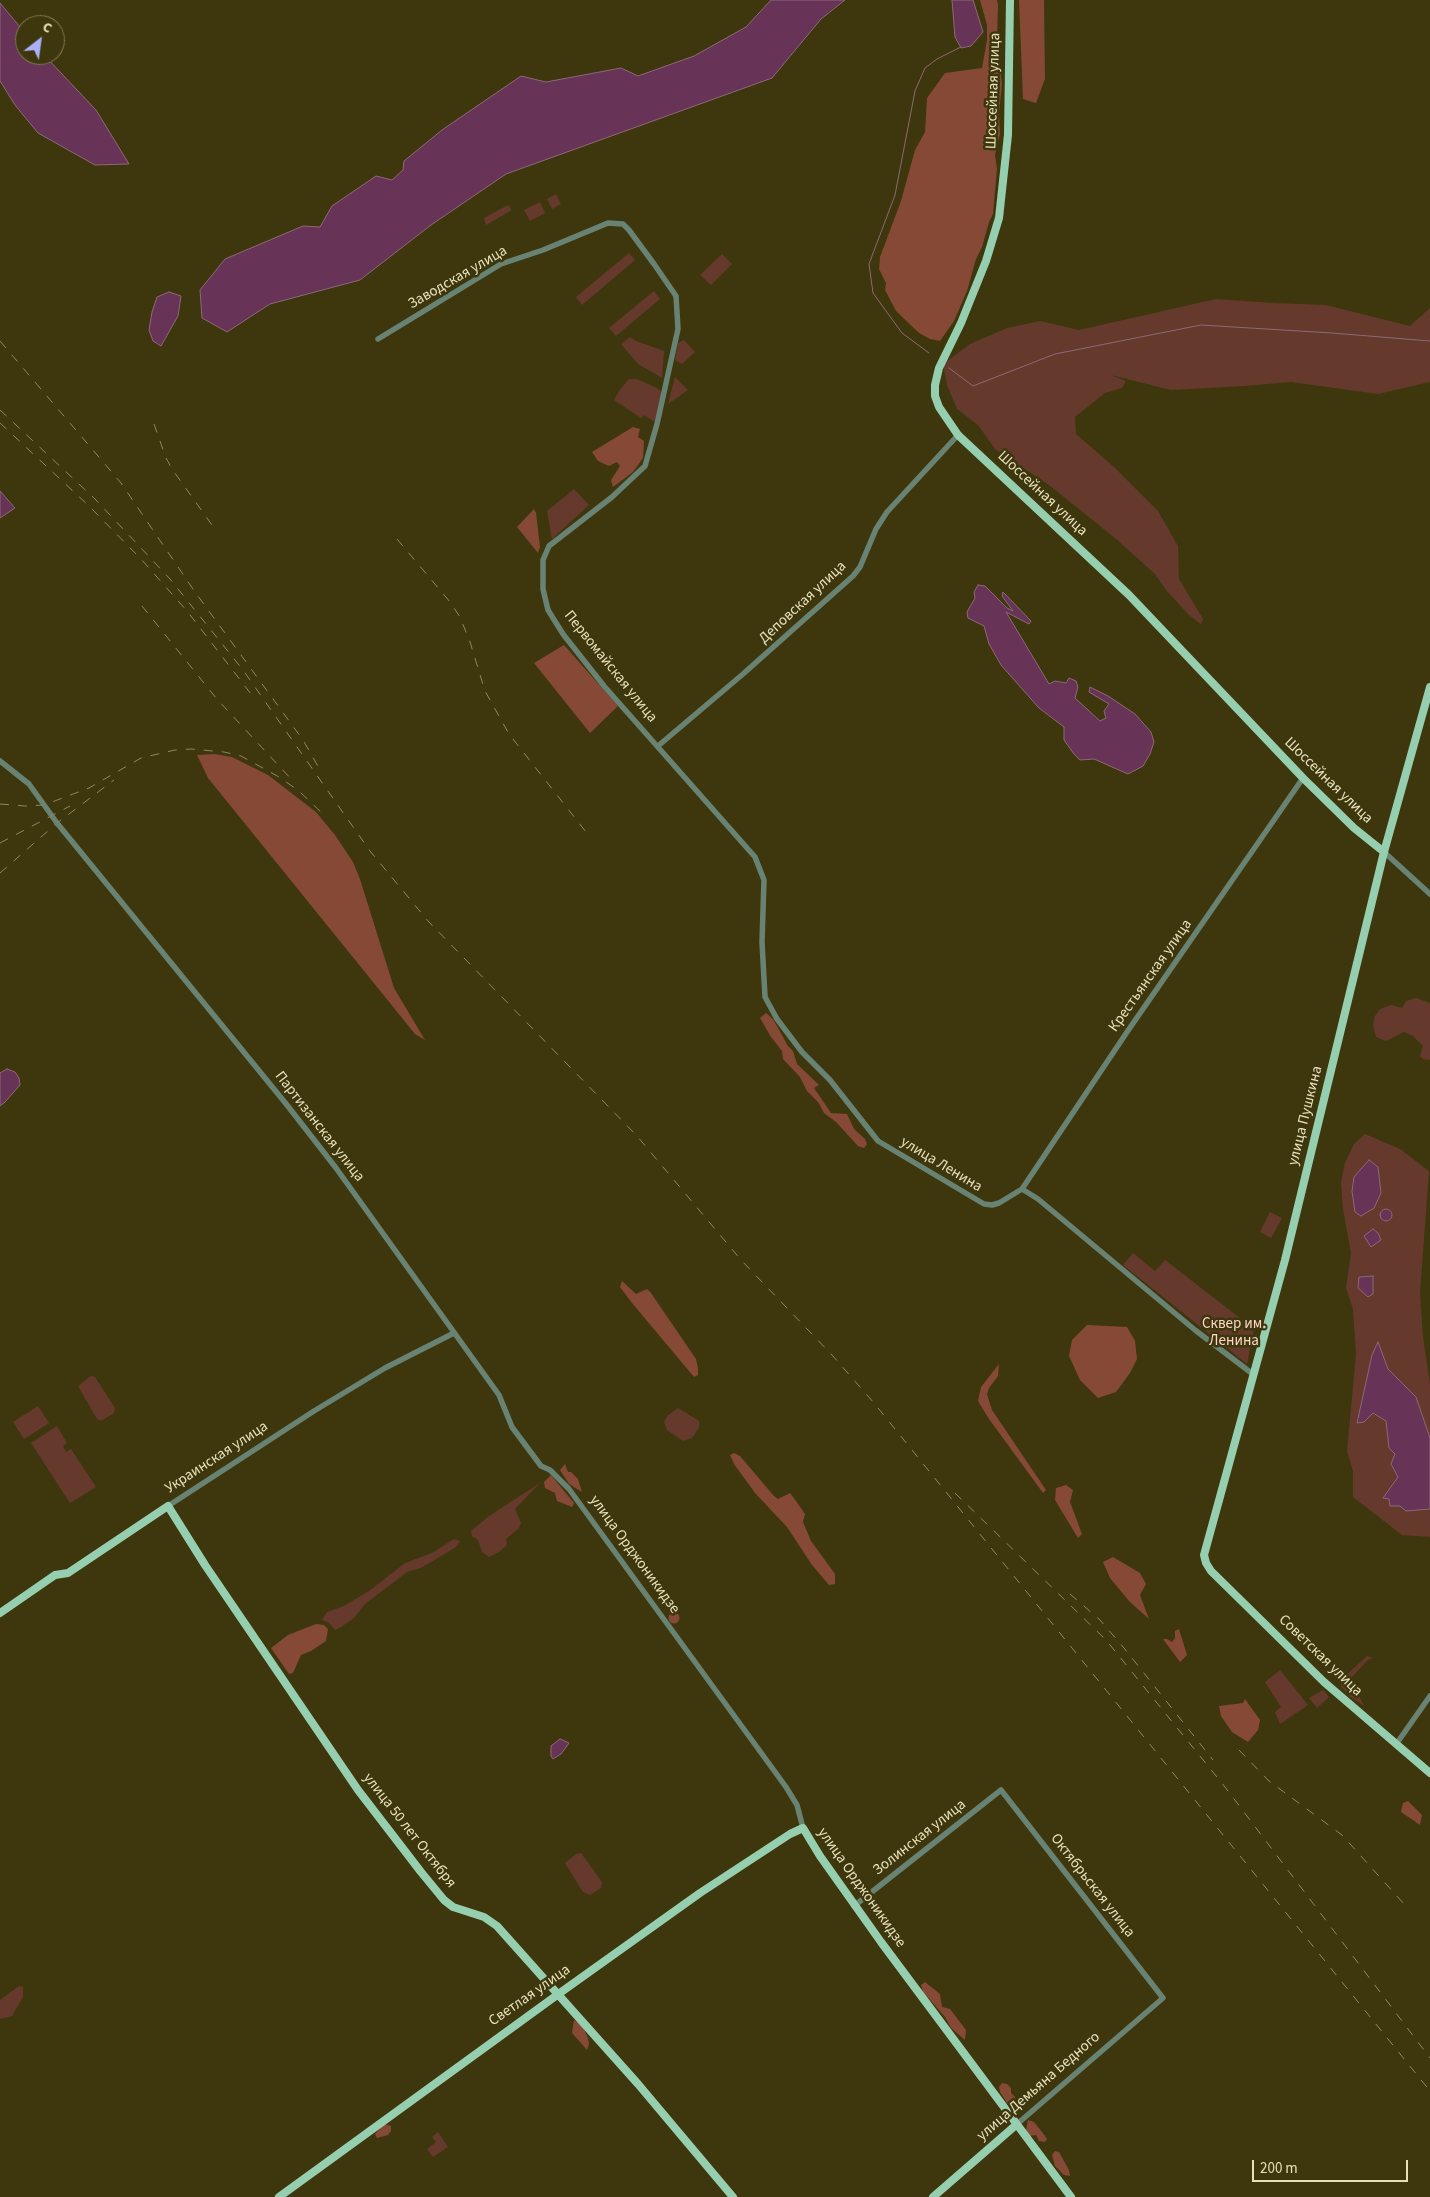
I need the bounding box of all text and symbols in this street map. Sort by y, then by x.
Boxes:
north arrow [15,15,65,65]
text: С [38,17,56,39]
street label: Шоссейная улица [983,33,1005,149]
street label: Заводская улица [405,242,511,314]
street label: Шоссейная улица [993,448,1091,540]
street label: Деповская улица [756,558,850,648]
street label: Первомайская улица [559,608,661,726]
street label: Шоссейная улица [1280,734,1376,828]
street label: Крестьянская улица [1105,916,1197,1036]
street label: улица Пушкина [1285,1064,1327,1168]
street label: Партизанская улица [270,1068,368,1186]
street label: улица Ленина [897,1134,985,1196]
park label: Сквер им. Ленина [1202,1316,1266,1351]
street label: Украинская улица [162,1418,272,1498]
street label: улица Орджоникидзе [585,1492,683,1618]
street label: Советская улица [1274,1611,1366,1701]
street label: улица 50 лет Октября [359,1770,459,1892]
street label: Золинская улица [870,1796,970,1880]
street label: улица Орджоникидзе [813,1825,909,1951]
street label: Октябрьская улица [1046,1831,1138,1941]
street label: Светлая улица [486,1961,574,2031]
street label: улица Демьяна Бедного [974,2029,1104,2145]
scale bar [1255,2150,1411,2182]
text: 200 m [1260,2158,1298,2179]

